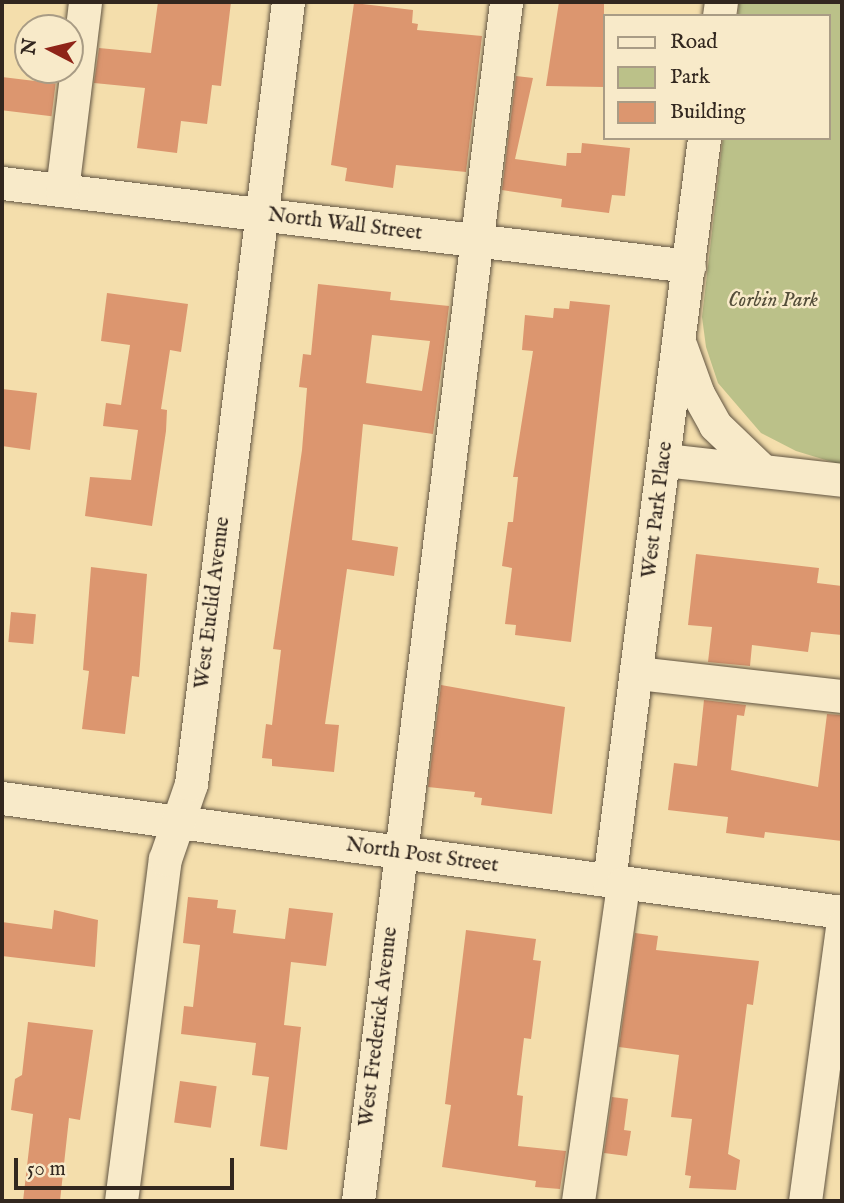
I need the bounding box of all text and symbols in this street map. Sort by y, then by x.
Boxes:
north arrow [14,14,84,84]
legend [602,14,830,140]
text: Road [670,29,717,56]
text: N [17,37,43,56]
text: Park [670,64,710,91]
text: Building [670,99,745,126]
street label: North Wall Street [266,203,424,247]
park label: Corbin Park [728,288,818,314]
street label: West Park Place [637,440,679,580]
street label: West Euclid Avenue [190,515,236,691]
street label: North Post Street [344,833,500,879]
street label: West Frederick Avenue [354,926,404,1128]
scale bar [18,1144,238,1188]
text: 50 m [27,1156,66,1183]

